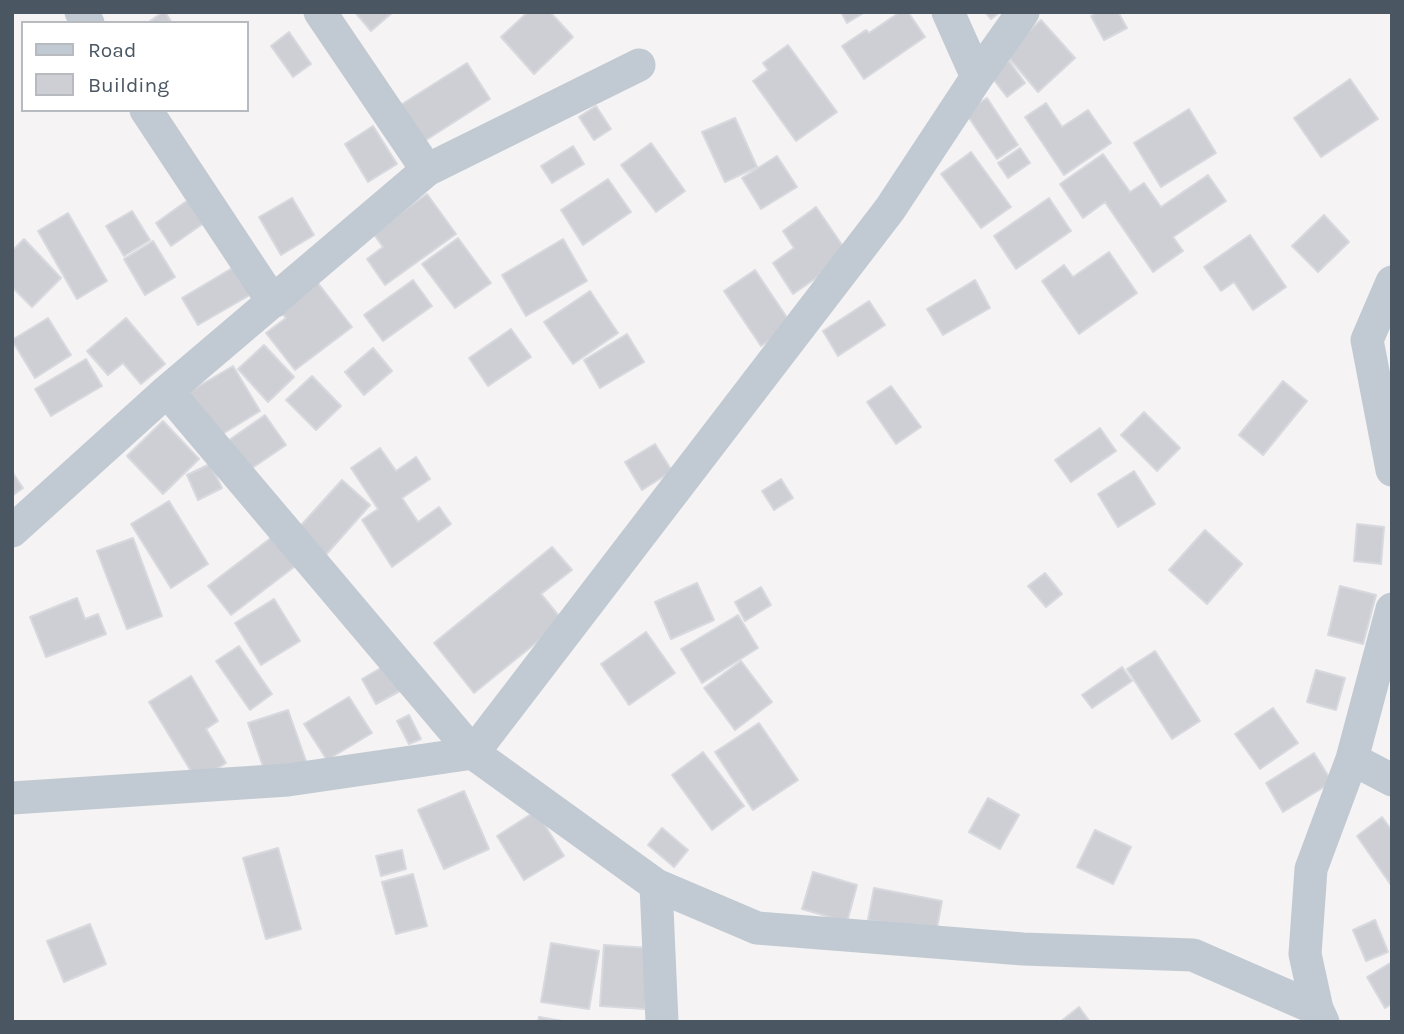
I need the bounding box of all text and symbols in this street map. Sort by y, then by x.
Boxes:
legend [21,21,248,112]
text: Road [88,38,136,62]
text: Building [88,73,169,97]

